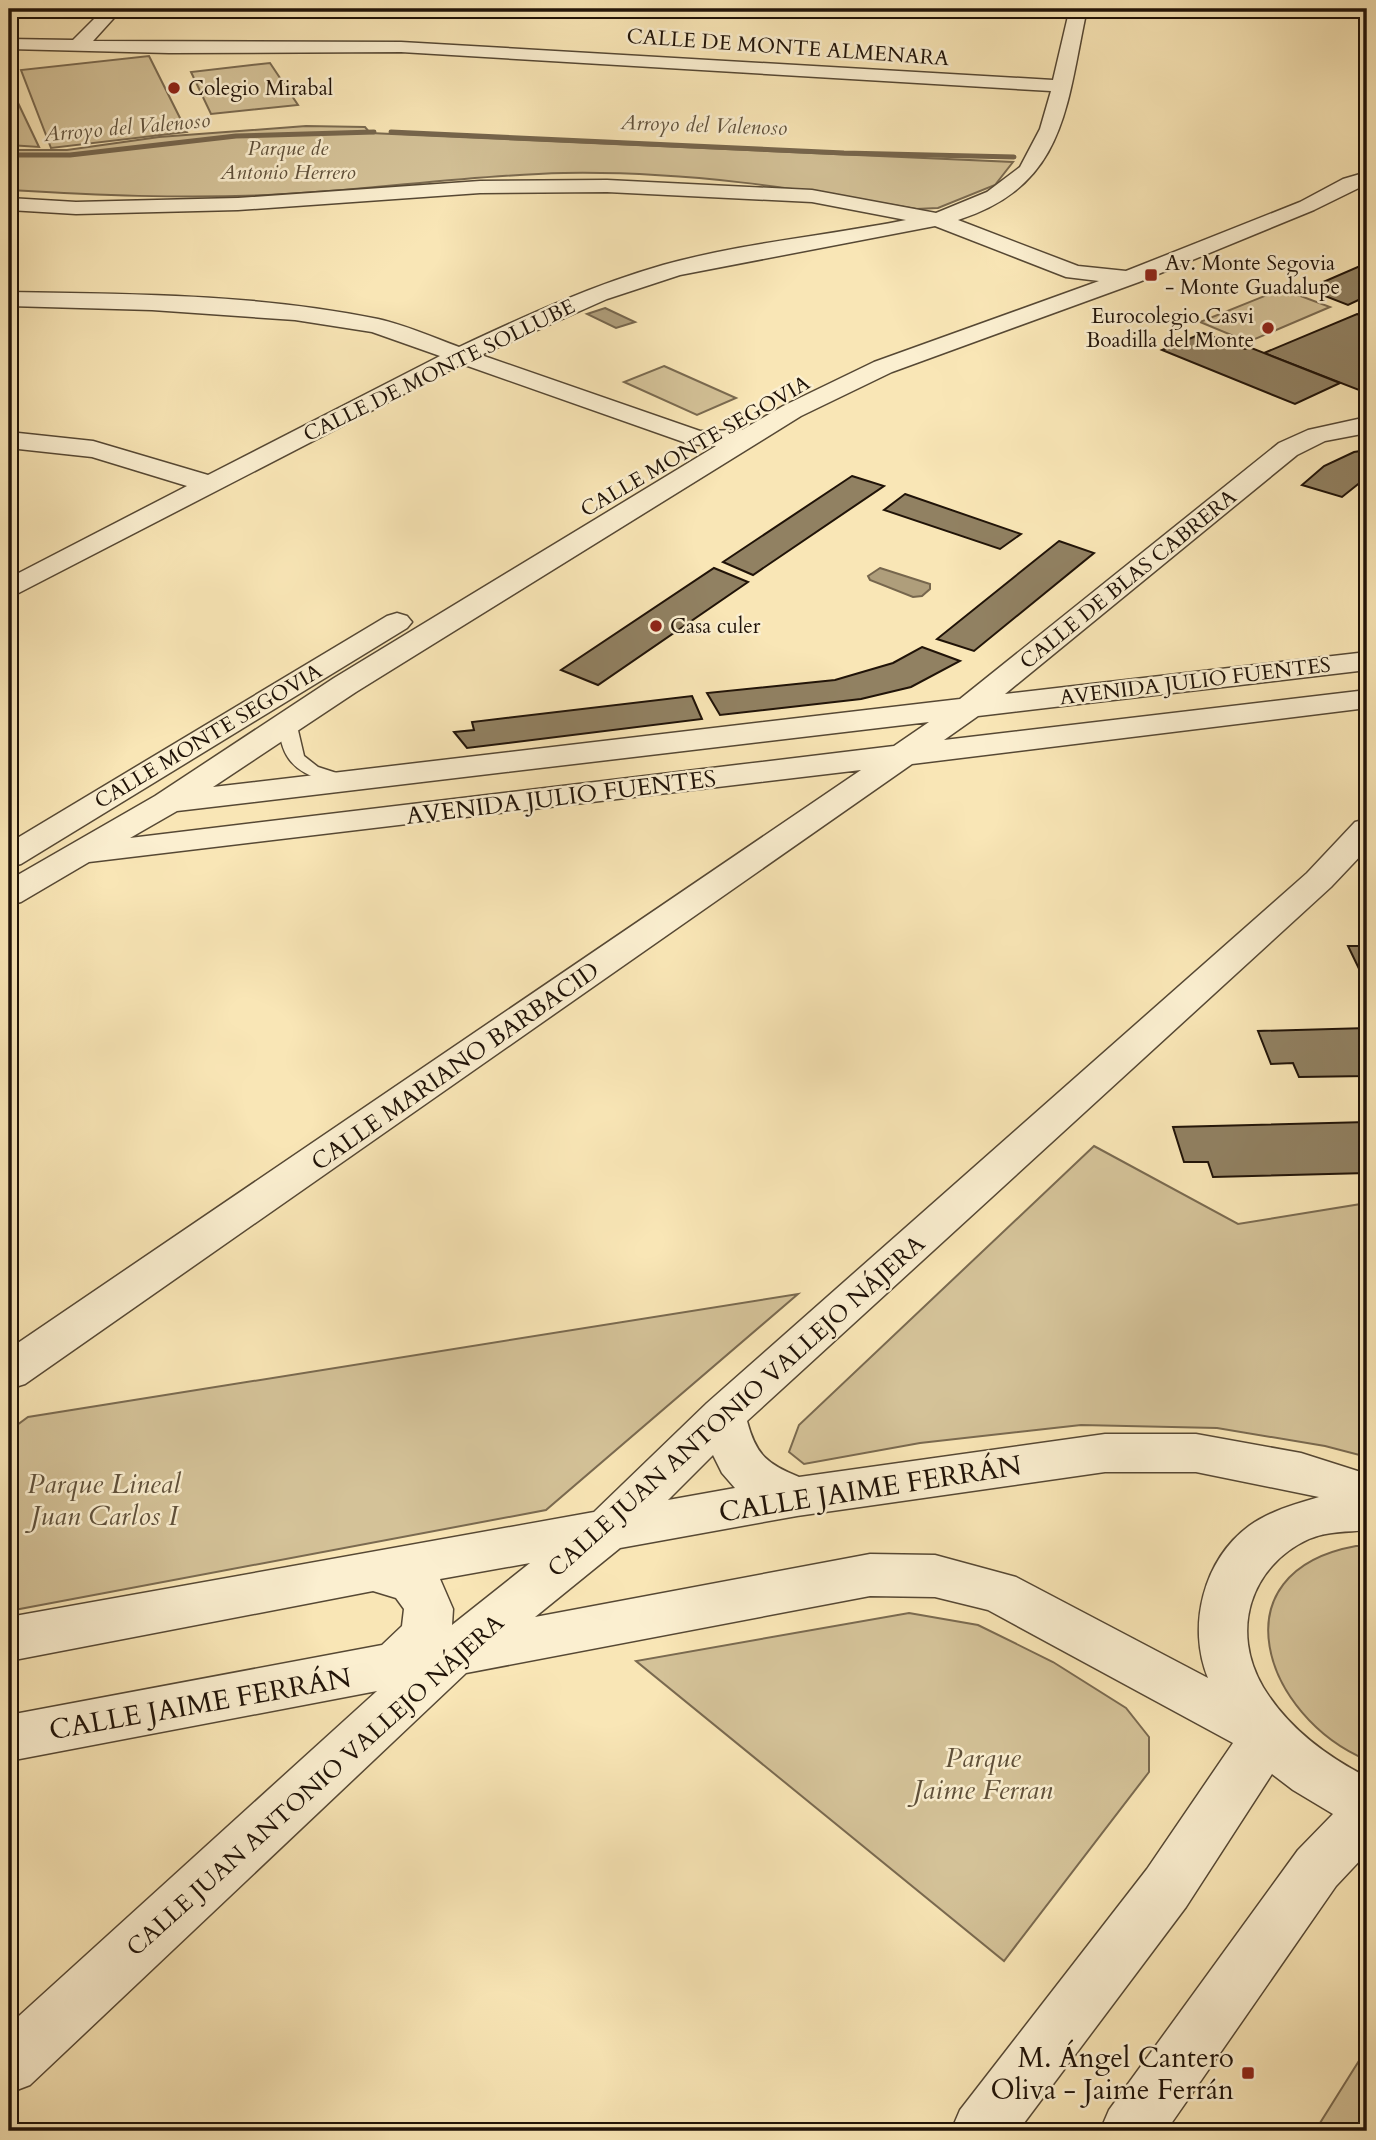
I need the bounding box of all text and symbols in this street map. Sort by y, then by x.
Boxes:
street label: CALLE DE MONTE ALMENARA [626,22,950,73]
place label: Colegio Mirabal [188,74,333,103]
marker: Colegio Mirabal [166,80,182,96]
water label: Arroyo del Valenoso [42,106,212,149]
water label: Arroyo del Valenoso [619,108,788,143]
park label: Parque de Antonio Herrero [219,134,356,187]
place label: Av. Monte Segovia - Monte Guadalupe [1165,249,1340,302]
marker: Av. Monte Segovia - Monte Guadalupe [1143,267,1159,283]
street label: CALLE DE MONTE SOLLUBE [299,292,580,449]
place label: Eurocolegio Casvi Boadilla del Monte [1086,302,1254,355]
marker: Eurocolegio Casvi Boadilla del Monte [1260,320,1276,336]
street label: CALLE MONTE SEGOVIA [575,369,815,524]
street label: CALLE DE BLAS CABRERA [1014,483,1243,676]
place label: Casa culer [670,612,761,641]
marker: Casa culer [648,618,664,634]
street label: AVENIDA JULIO FUENTES [1058,650,1332,713]
street label: CALLE MONTE SEGOVIA [89,657,327,816]
street label: AVENIDA JULIO FUENTES [404,762,718,833]
street label: CALLE MARIANO BARBACID [305,954,606,1179]
street label: CALLE JUAN ANTONIO VALLEJO NÁJERA [541,1227,933,1585]
street label: CALLE JAIME FERRÁN [716,1446,1024,1532]
park label: Parque Lineal Juan Carlos I [25,1465,182,1535]
street label: CALLE JUAN ANTONIO VALLEJO NÁJERA [120,1606,512,1964]
street label: CALLE JAIME FERRÁN [46,1659,354,1749]
park label: Parque Jaime Ferran [907,1739,1053,1809]
place label: M. Ángel Cantero Oliva - Jaime Ferrán [991,2039,1234,2109]
marker: M. Ángel Cantero Oliva - Jaime Ferrán [1240,2065,1256,2081]

